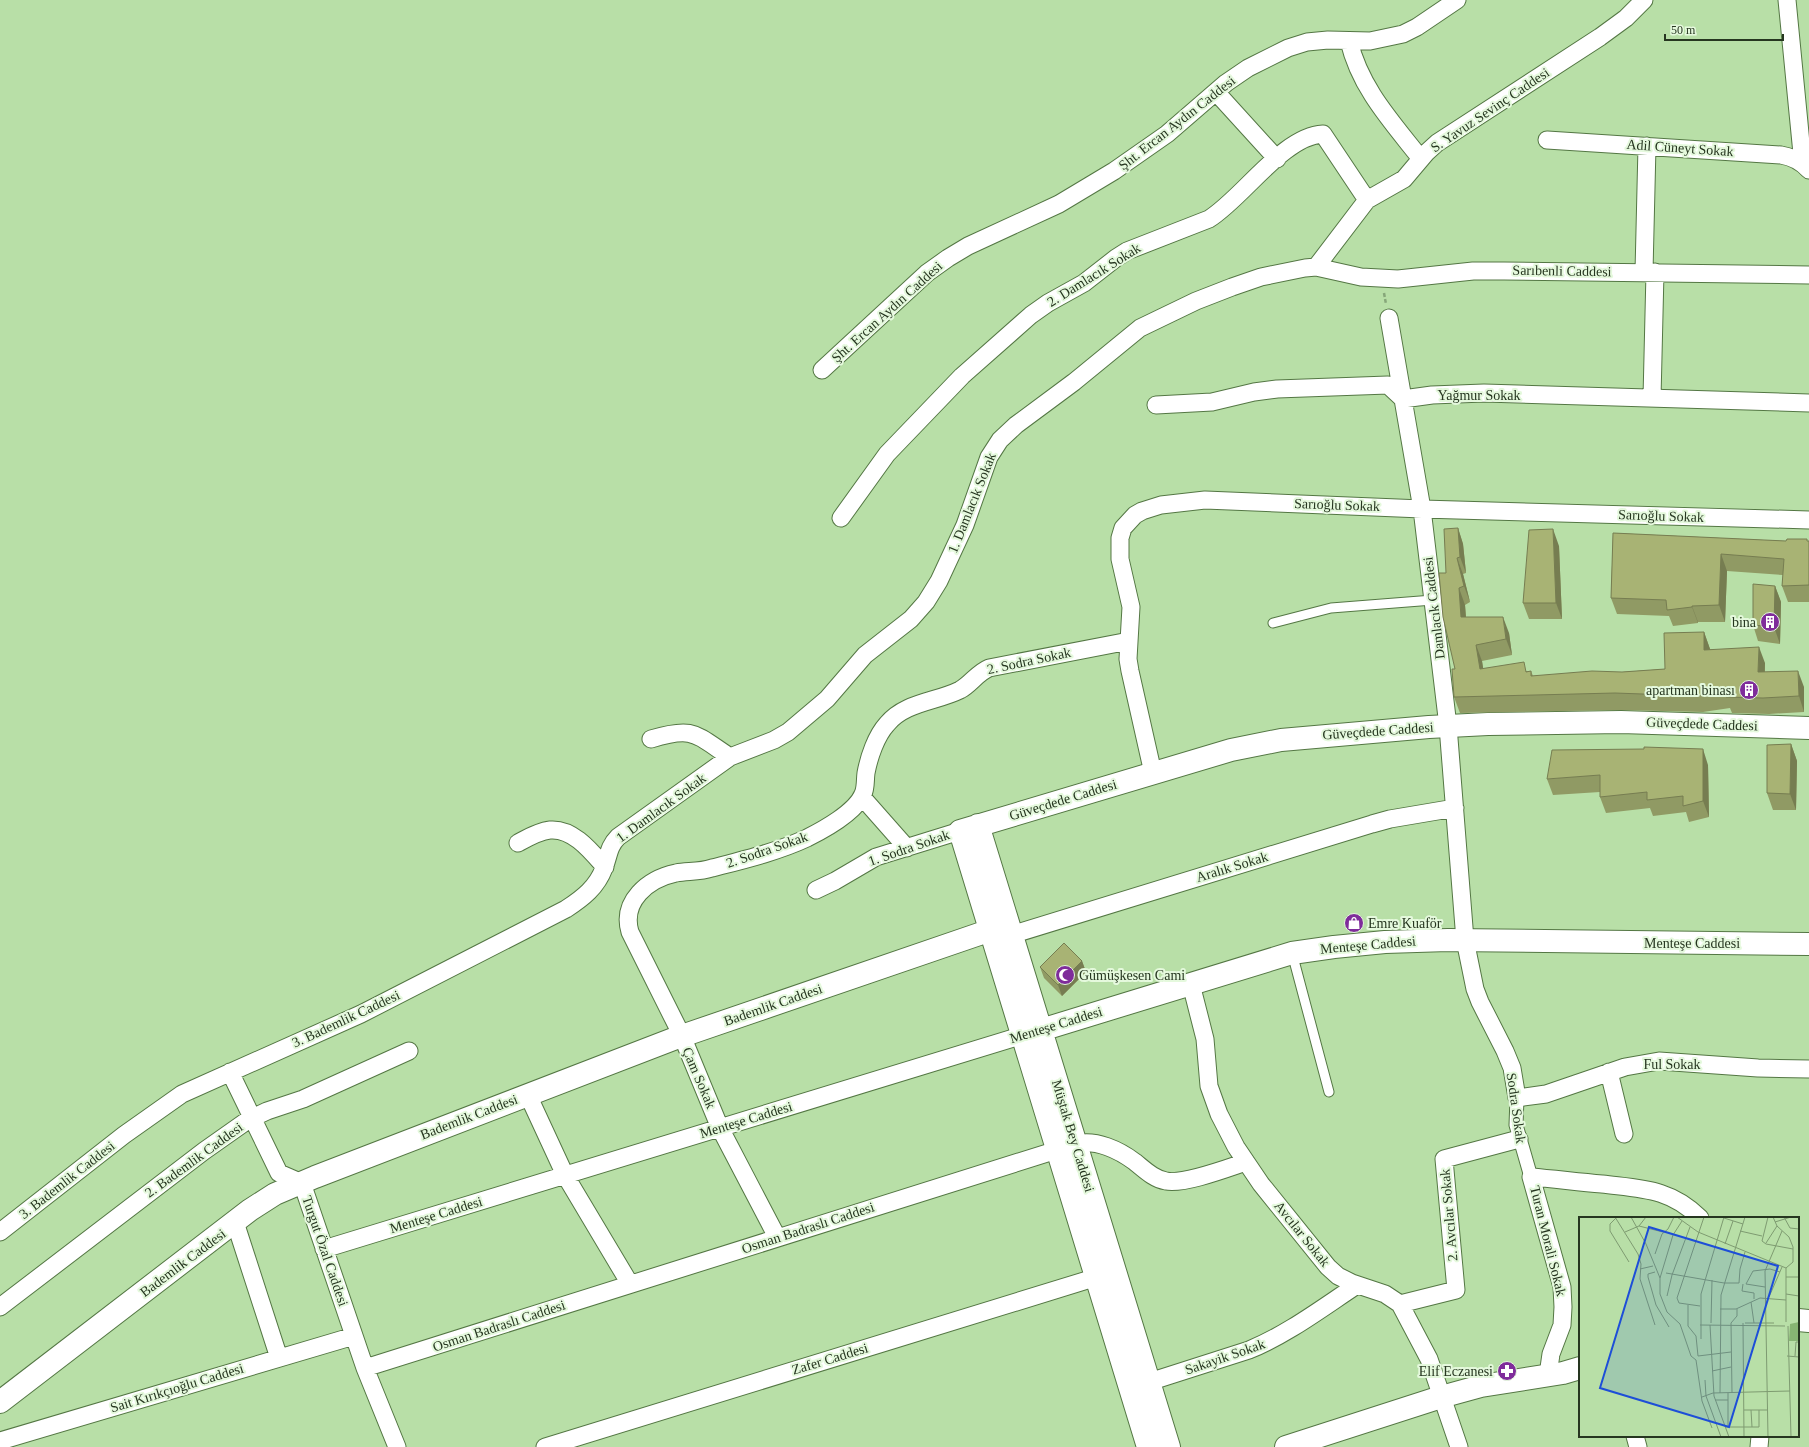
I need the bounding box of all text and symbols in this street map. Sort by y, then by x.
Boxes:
scale bar [1665,16,1783,42]
text: 50 m [1671,23,1696,37]
street label: S. Yavuz Sevinç Caddesi [1428,65,1552,155]
street label: Şht. Ercan Aydın Caddesi [1116,73,1238,173]
street label: Adil Cüneyt Sokak [1626,137,1734,159]
street label: 2. Damlacık Sokak [1045,240,1143,310]
street label: Şht. Ercan Aydın Caddesi [829,258,945,366]
street label: Sarıbenli Caddesi [1512,263,1612,279]
street label: Yağmur Sokak [1438,388,1520,403]
street label: 1. Damlacık Sokak [945,451,999,555]
street label: Sarıoğlu Sokak [1294,496,1380,514]
street label: Sarıoğlu Sokak [1618,507,1704,525]
street label: Damlacık Caddesi [1420,556,1448,660]
building icon: bina [1759,611,1781,633]
place label: bina [1732,615,1757,630]
street label: 2. Sodra Sokak [986,645,1072,677]
building icon: apartman binası [1738,679,1760,701]
place label: apartman binası [1646,683,1735,698]
street label: Güveçdede Caddesi [1646,715,1758,733]
street label: Güveçdede Caddesi [1322,720,1434,742]
street label: 1. Damlacık Sokak [613,771,709,845]
street label: Güveçdede Caddesi [1007,776,1119,823]
street label: 1. Sodra Sokak [866,827,952,869]
street label: 2. Sodra Sokak [724,829,810,871]
street label: Aralık Sokak [1194,849,1270,885]
shop icon: Emre Kuaför [1343,912,1365,934]
place label: Emre Kuaför [1368,916,1442,931]
street label: Menteşe Caddesi [1320,933,1417,957]
street label: Menteşe Caddesi [1644,936,1740,951]
mosque icon: Gümüşkesen Cami [1054,964,1076,986]
place label: Gümüşkesen Cami [1079,968,1185,983]
street label: Bademlik Caddesi [722,981,824,1029]
street label: 3. Bademlik Caddesi [290,987,402,1051]
street label: Menteşe Caddesi [1008,1004,1104,1046]
street label: Çam Sokak [679,1045,719,1111]
street label: Ful Sokak [1643,1057,1701,1072]
street label: Sodra Sokak [1504,1072,1528,1144]
street label: Müştak Bey Caddesi [1049,1078,1097,1194]
street label: Bademlik Caddesi [418,1091,520,1142]
street label: Menteşe Caddesi [698,1099,794,1141]
street label: 2. Bademlik Caddesi [142,1119,246,1200]
street label: 3. Bademlik Caddesi [16,1138,118,1222]
street label: 2. Avcılar Sokak [1437,1168,1461,1262]
street label: Turan Morali Sokak [1527,1184,1569,1298]
street label: Turgut Özal Caddesi [299,1193,352,1308]
street label: Menteşe Caddesi [388,1194,484,1236]
street label: Avcılar Sokak [1271,1198,1333,1270]
street label: Osman Badraslı Caddesi [740,1199,876,1257]
inset map [1579,1217,1799,1437]
street label: Bademlik Caddesi [137,1226,229,1300]
street label: Osman Badraslı Caddesi [431,1297,567,1355]
street label: Sakayik Sokak [1183,1336,1267,1378]
street label: Zafer Caddesi [790,1340,870,1378]
pharmacy icon: Elif Eczanesi [1496,1360,1518,1382]
street label: Sait Kırıkçıoğlu Caddesi [109,1361,245,1415]
place label: Elif Eczanesi [1419,1364,1493,1379]

